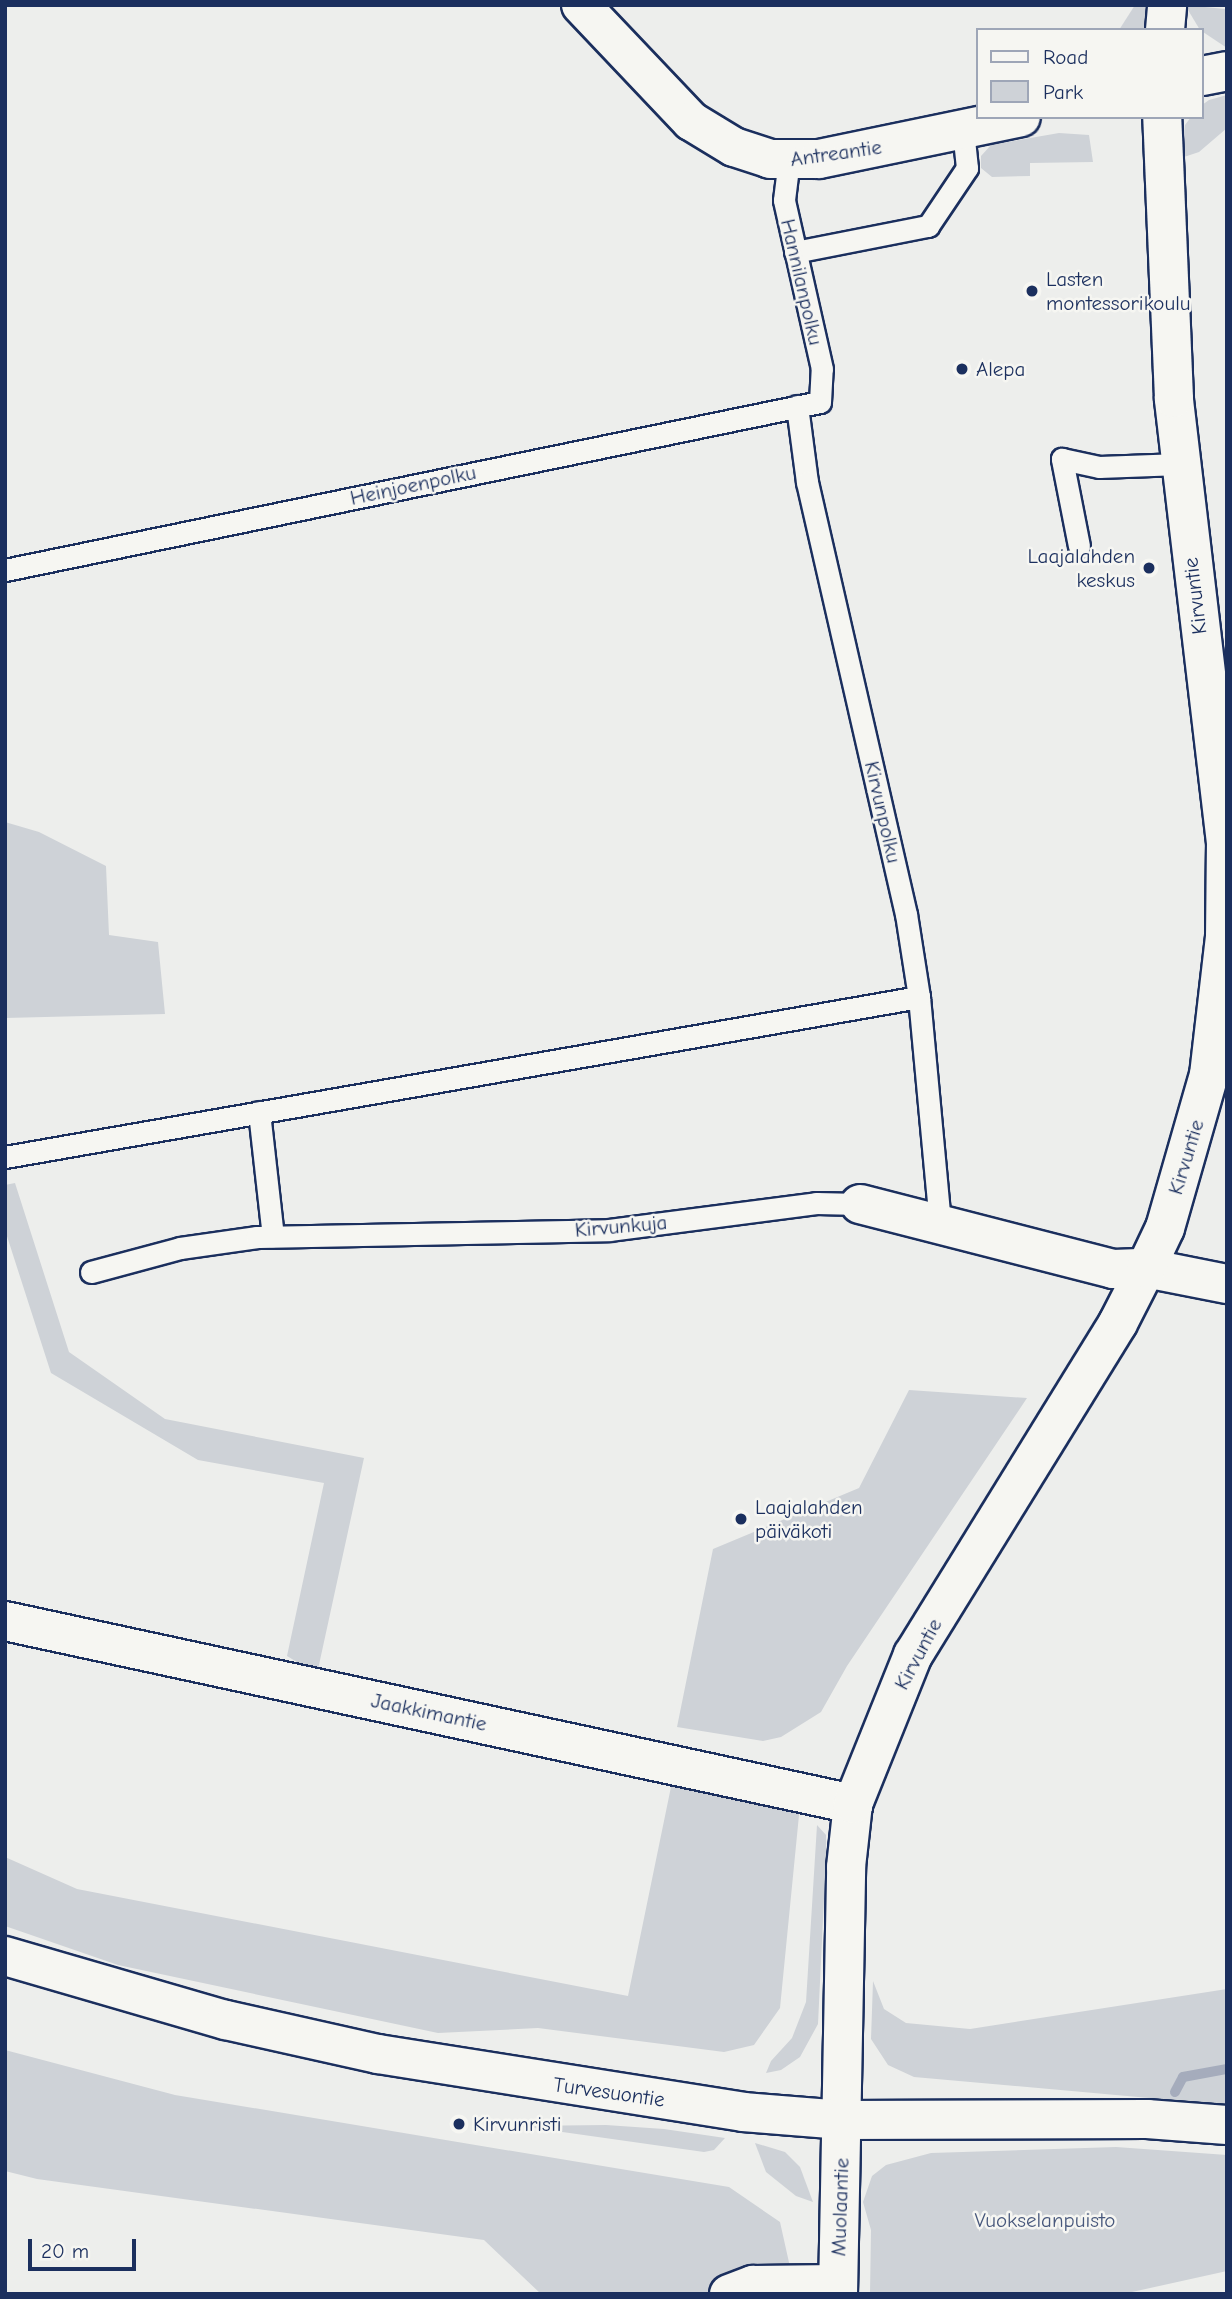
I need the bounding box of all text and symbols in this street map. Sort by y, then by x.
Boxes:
legend [976,28,1204,119]
text: Road [1043,45,1088,69]
text: Park [1043,80,1083,104]
street label: Antreantie [789,134,883,172]
street label: Hannilanpolku [775,216,829,348]
place label: Lasten montessorikoulu [1046,266,1191,316]
marker: Lasten montessorikoulu [1024,283,1040,299]
place label: Alepa [976,356,1025,382]
marker: Alepa [954,361,970,377]
street label: Heinjoenpolku [348,459,478,511]
place label: Laajalahden keskus [1027,543,1135,593]
street label: Kirvuntie [1178,556,1212,636]
marker: Laajalahden keskus [1141,560,1157,576]
street label: Kirvunpolku [859,759,907,865]
street label: Kirvuntie [1163,1116,1209,1198]
street label: Kirvunkuja [574,1209,668,1243]
place label: Laajalahden päiväkoti [755,1494,863,1544]
marker: Laajalahden päiväkoti [733,1511,749,1527]
street label: Kirvuntie [889,1614,947,1694]
street label: Jaakkimantie [369,1687,489,1737]
street label: Turvesuontie [552,2072,666,2112]
place label: Kirvunristi [473,2111,562,2137]
marker: Kirvunristi [451,2116,467,2132]
street label: Muolaantie [826,2157,854,2257]
park label: Vuokselanpuisto [975,2207,1115,2233]
scale bar [32,2226,140,2270]
text: 20 m [41,2239,89,2263]

